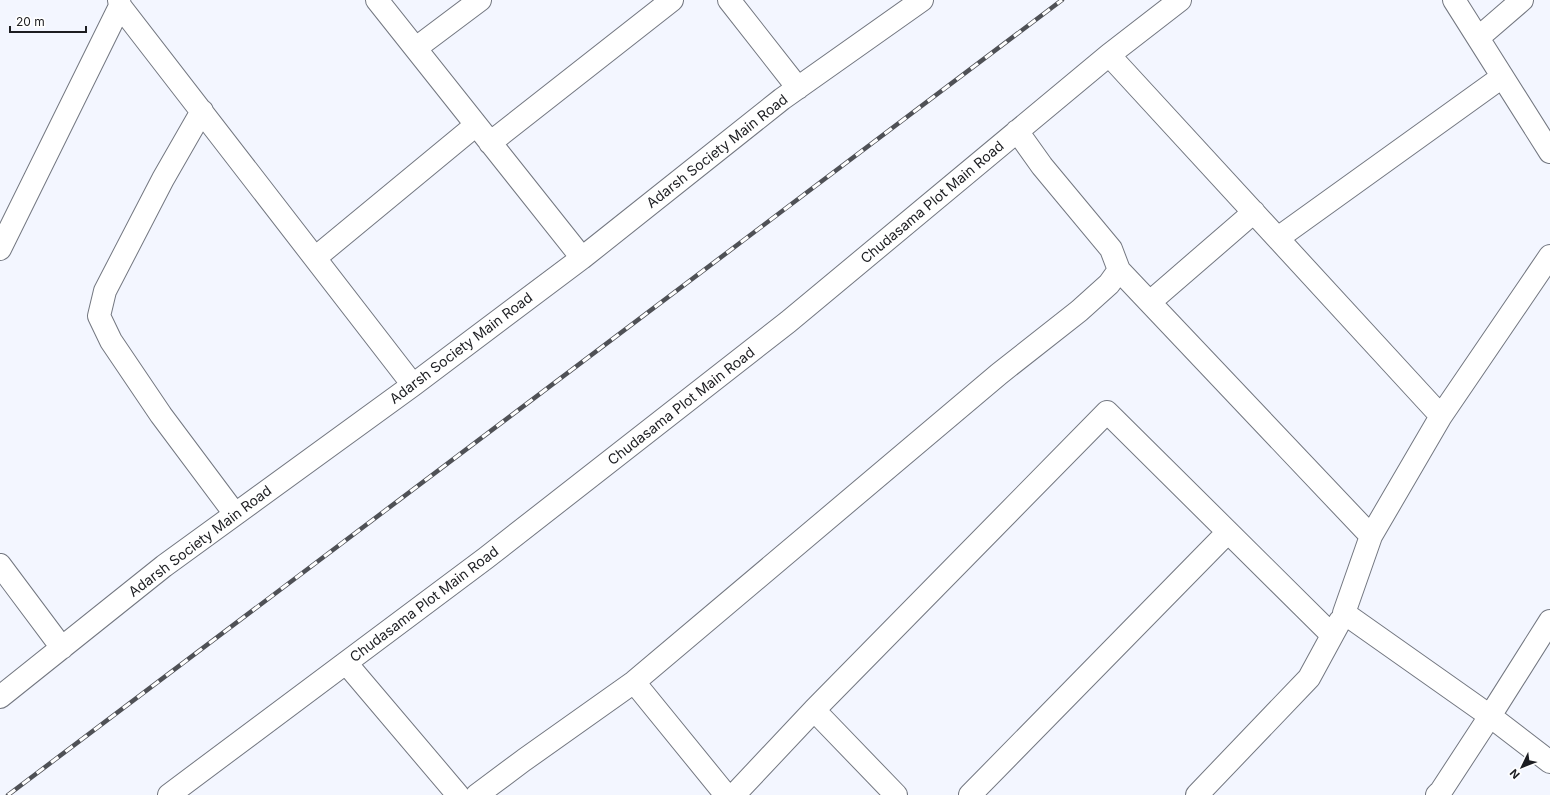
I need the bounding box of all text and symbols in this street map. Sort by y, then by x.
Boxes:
scale bar [10,8,86,34]
text: 20 m [16,14,45,29]
street label: Adarsh Society Main Road [643,90,791,211]
street label: Chudasama Plot Main Road [857,137,1007,267]
street label: Adarsh Society Main Road [386,288,535,407]
street label: Chudasama Plot Main Road [604,343,757,468]
street label: Adarsh Society Main Road [125,481,274,600]
street label: Chudasama Plot Main Road [346,542,501,665]
north arrow [1502,747,1542,787]
text: N [1507,766,1523,782]

